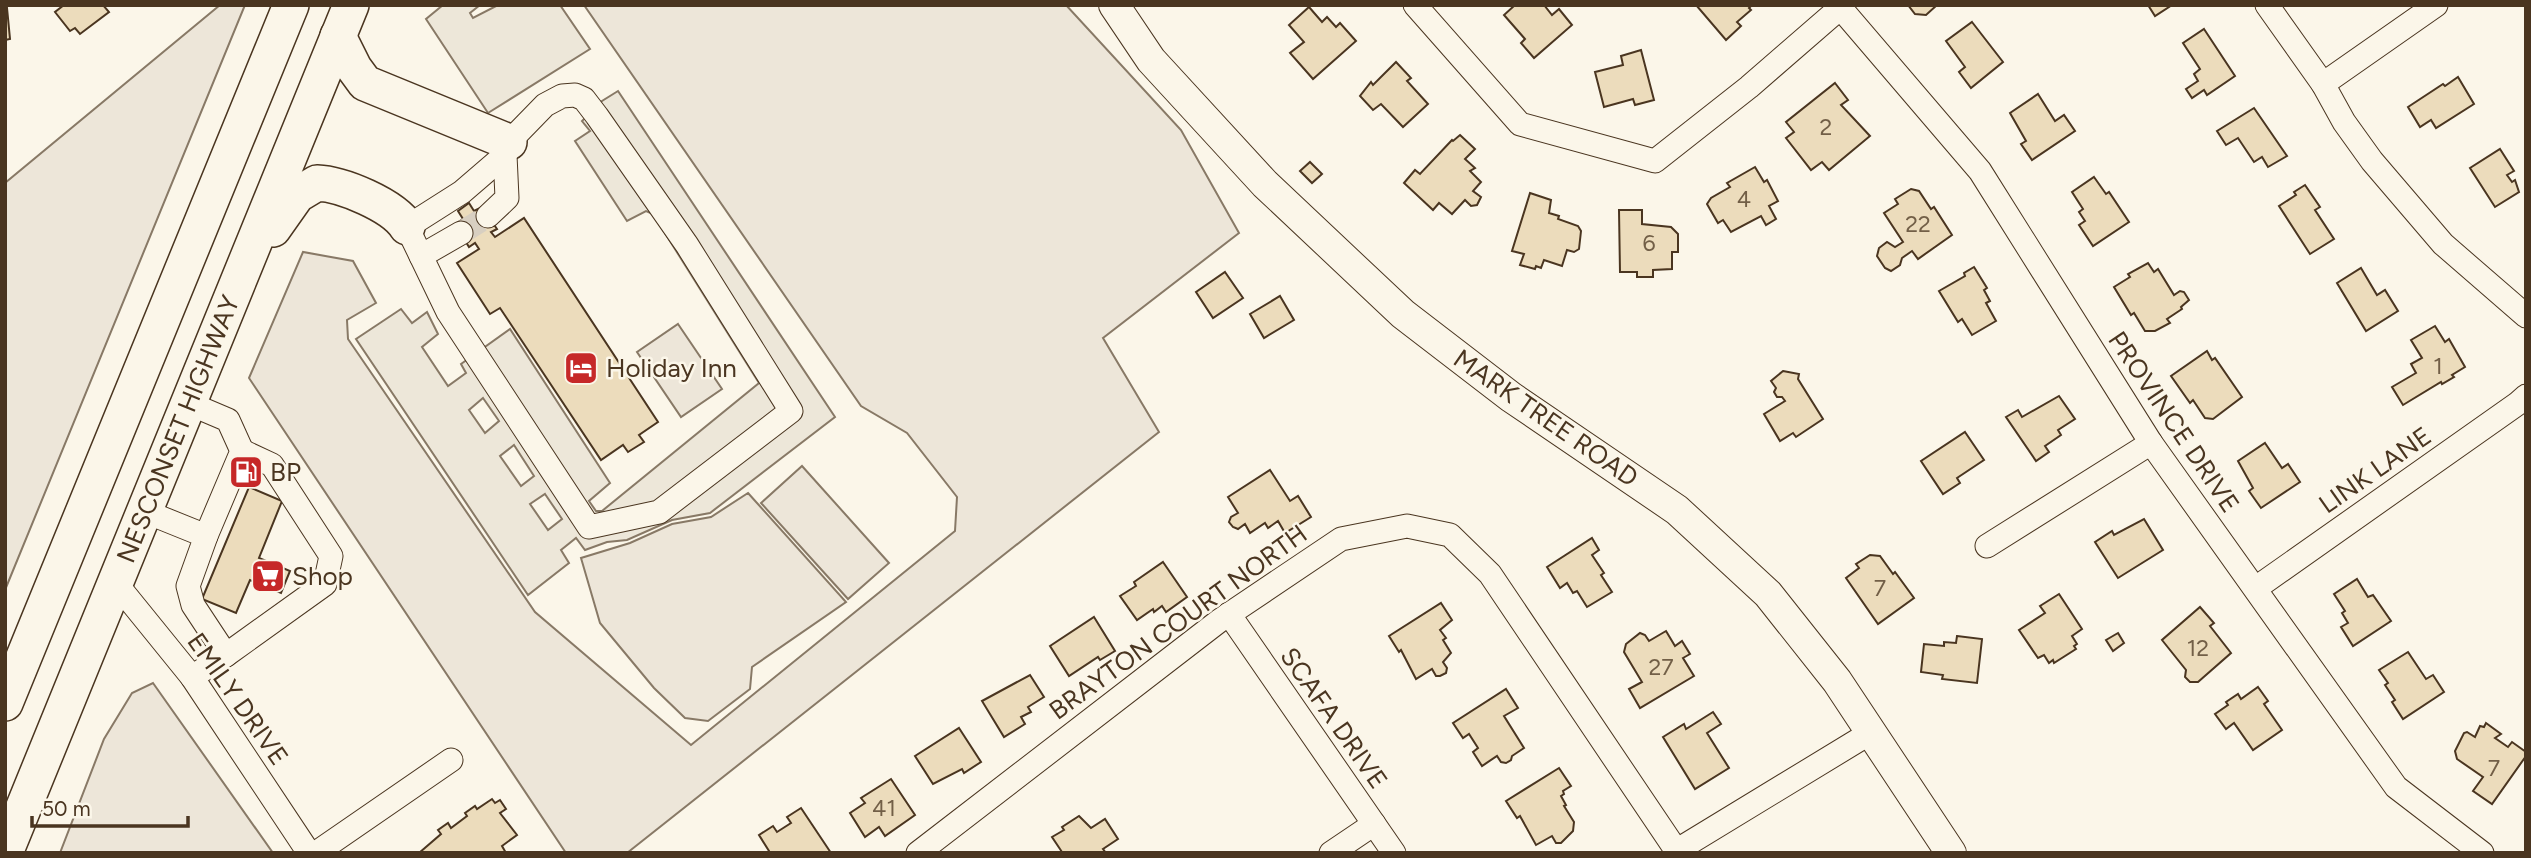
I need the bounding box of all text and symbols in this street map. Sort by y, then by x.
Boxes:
house number: 2 [1820,113,1832,141]
house number: 4 [1737,185,1751,213]
house number: 22 [1905,210,1931,238]
house number: 6 [1642,229,1656,257]
street label: NESCONSET HIGHWAY [110,290,246,567]
street label: PROVINCE DRIVE [2102,325,2246,519]
street label: MARK TREE ROAD [1448,342,1644,494]
hotel icon: Holiday Inn [562,349,600,387]
place label: Holiday Inn [606,352,737,384]
house number: 1 [2433,352,2443,380]
street label: LINK LANE [2313,420,2437,520]
fuel station icon: BP [227,453,265,491]
place label: BP [270,456,301,488]
street label: BRAYTON COURT NORTH [1043,518,1313,726]
supermarket icon: Shop [249,557,287,595]
place label: Shop [292,560,353,592]
house number: 7 [1874,574,1886,602]
street label: EMILY DRIVE [181,627,295,771]
house number: 12 [2187,634,2209,662]
street label: SCAFA DRIVE [1274,641,1394,795]
house number: 27 [1648,653,1674,681]
house number: 7 [2488,754,2500,782]
scale bar [32,784,187,828]
house number: 41 [872,794,896,822]
text: 50 m [42,796,91,821]

